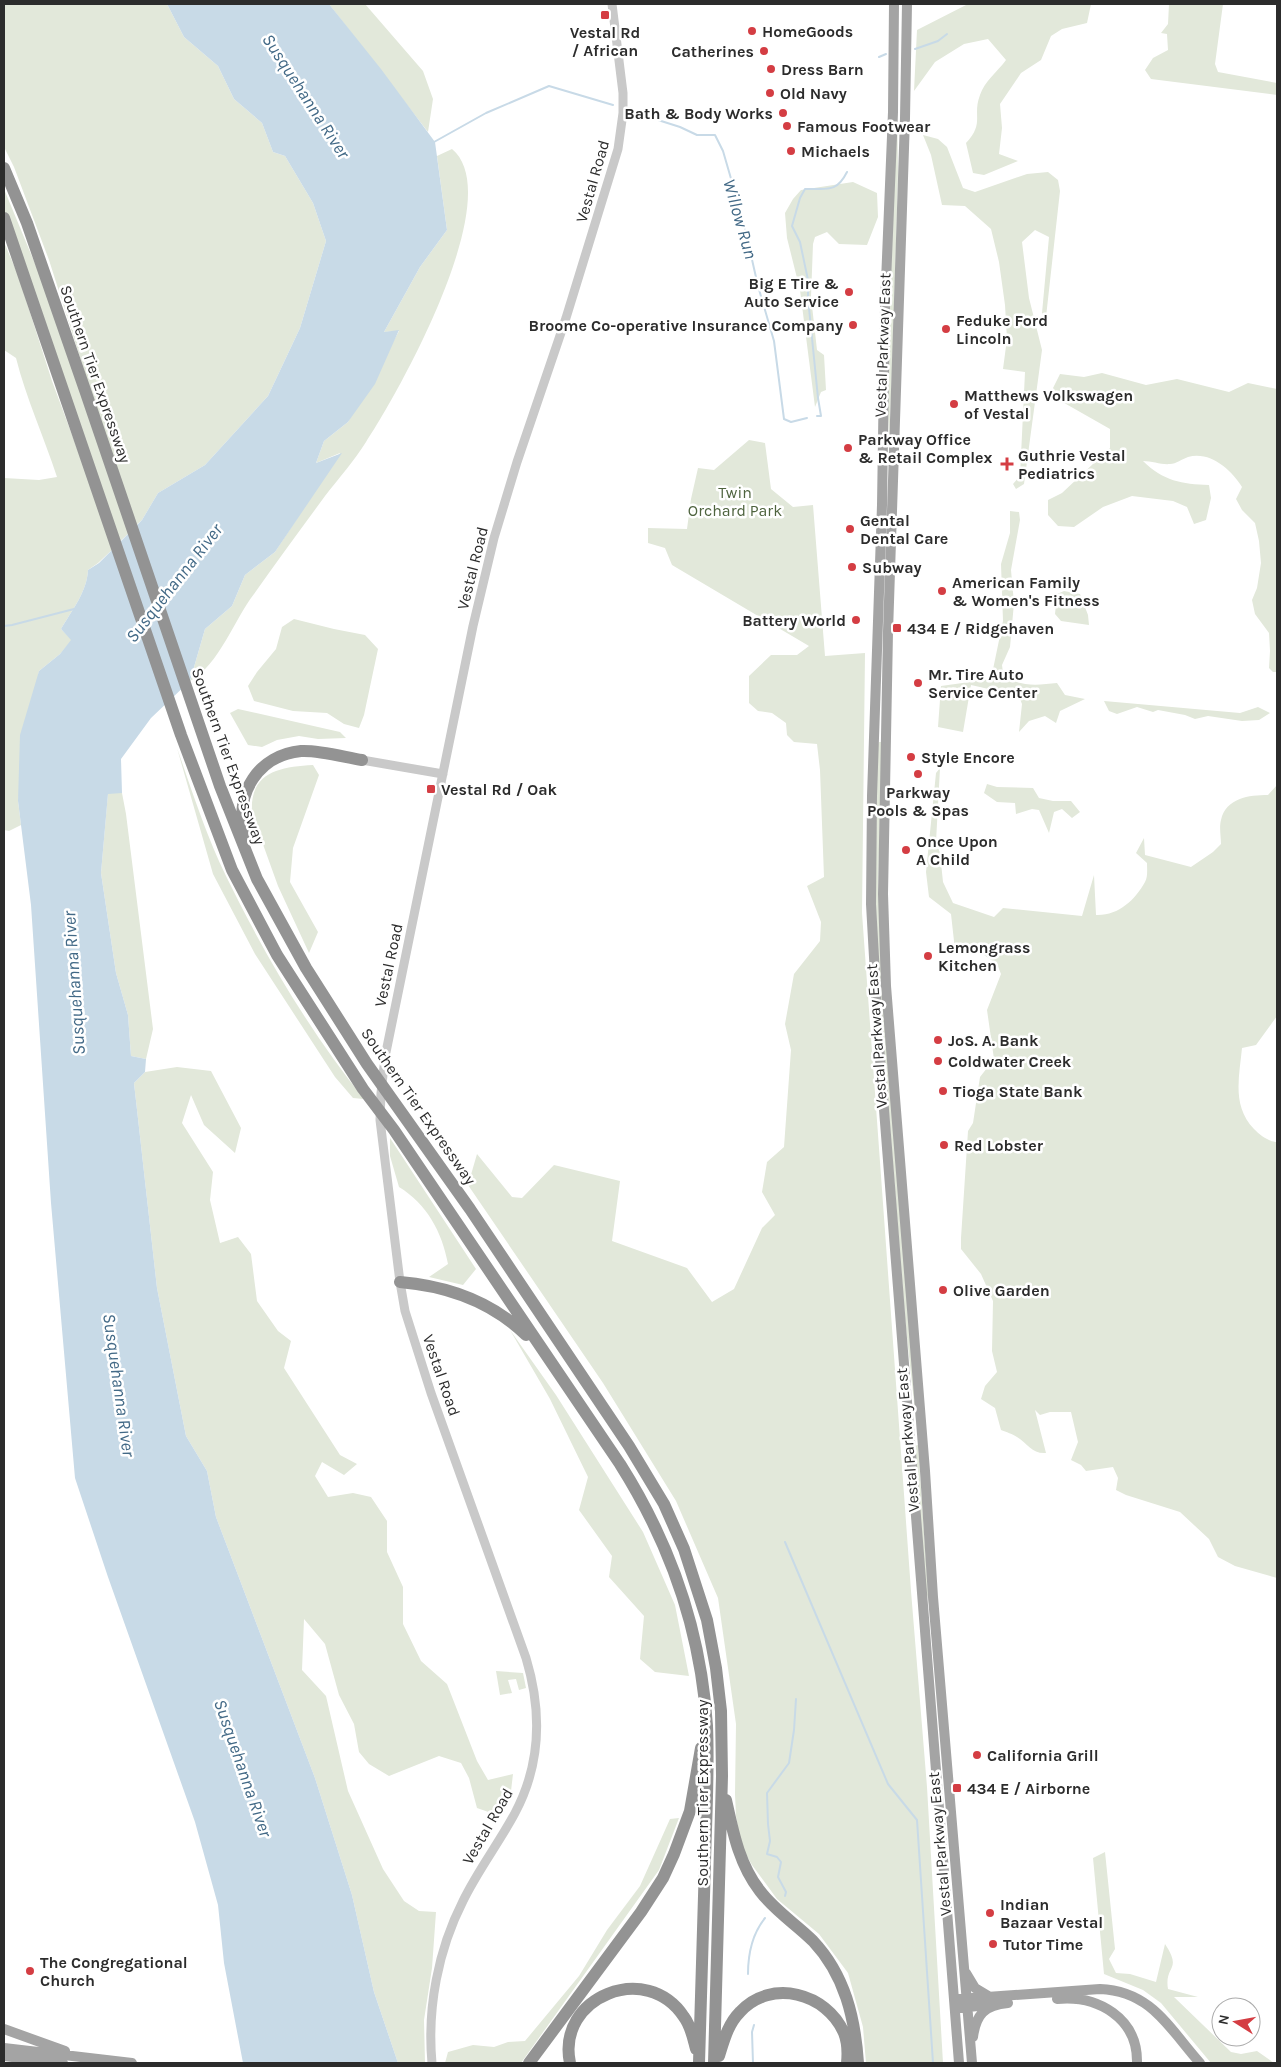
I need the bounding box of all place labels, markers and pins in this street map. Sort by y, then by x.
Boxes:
marker: Vestal Rd / African [599,9,611,21]
place label: HomeGoods [762,22,853,41]
place label: Vestal Rd / African [570,23,640,60]
marker: HomeGoods [746,25,758,37]
place label: Catherines [671,42,754,61]
marker: Catherines [758,45,770,57]
place label: Dress Barn [781,60,864,79]
marker: Dress Barn [765,63,777,75]
place label: Old Navy [780,84,847,103]
marker: Old Navy [764,87,776,99]
place label: Bath & Body Works [624,104,773,123]
marker: Bath & Body Works [777,107,789,119]
place label: Famous Footwear [797,117,931,136]
marker: Famous Footwear [781,120,793,132]
place label: Michaels [801,142,870,161]
marker: Michaels [785,145,797,157]
place label: Big E Tire & Auto Service [744,274,839,311]
marker: Big E Tire & Auto Service [843,286,855,298]
place label: Feduke Ford Lincoln [956,311,1048,348]
place label: Broome Co-operative Insurance Company [529,316,843,335]
marker: Broome Co-operative Insurance Company [847,319,859,331]
marker: Feduke Ford Lincoln [940,323,952,335]
place label: Matthews Volkswagen of Vestal [964,386,1133,423]
marker: Matthews Volkswagen of Vestal [948,398,960,410]
place label: Parkway Office & Retail Complex [858,430,993,467]
marker: Parkway Office & Retail Complex [842,442,854,454]
place label: Guthrie Vestal Pediatrics [1018,446,1126,483]
marker: Guthrie Vestal Pediatrics [1000,457,1014,471]
place label: Gental Dental Care [860,511,948,548]
marker: Gental Dental Care [844,523,856,535]
place label: Subway [862,558,922,577]
marker: Subway [846,561,858,573]
place label: American Family & Women's Fitness [952,573,1100,610]
marker: American Family & Women's Fitness [936,585,948,597]
place label: Battery World [742,611,846,630]
marker: Battery World [850,614,862,626]
place label: 434 E / Ridgehaven [907,619,1054,638]
marker: 434 E / Ridgehaven [891,622,903,634]
place label: Mr. Tire Auto Service Center [928,665,1038,702]
marker: Mr. Tire Auto Service Center [912,677,924,689]
place label: Style Encore [921,748,1015,767]
marker: Style Encore [905,751,917,763]
marker: Parkway Pools & Spas [912,768,924,780]
place label: Vestal Rd / Oak [441,780,558,799]
marker: Vestal Rd / Oak [425,783,437,795]
place label: Parkway Pools & Spas [867,783,969,820]
place label: Once Upon A Child [916,832,998,869]
marker: Once Upon A Child [900,844,912,856]
place label: Lemongrass Kitchen [938,938,1030,975]
marker: Lemongrass Kitchen [922,950,934,962]
place label: JoS. A. Bank [948,1031,1039,1050]
marker: JoS. A. Bank [932,1034,944,1046]
place label: Coldwater Creek [948,1052,1072,1071]
marker: Coldwater Creek [932,1055,944,1067]
place label: Tioga State Bank [953,1082,1083,1101]
marker: Tioga State Bank [937,1085,949,1097]
place label: Red Lobster [954,1136,1044,1155]
marker: Red Lobster [938,1139,950,1151]
place label: Olive Garden [953,1281,1050,1300]
marker: Olive Garden [937,1284,949,1296]
place label: California Grill [987,1746,1099,1765]
marker: California Grill [971,1749,983,1761]
place label: 434 E / Airborne [967,1779,1090,1798]
marker: 434 E / Airborne [951,1782,963,1794]
place label: Indian Bazaar Vestal [1000,1895,1103,1932]
marker: Indian Bazaar Vestal [984,1907,996,1919]
place label: Tutor Time [1003,1935,1083,1954]
marker: Tutor Time [987,1938,999,1950]
place label: The Congregational Church [40,1953,188,1990]
marker: The Congregational Church [24,1965,36,1977]

